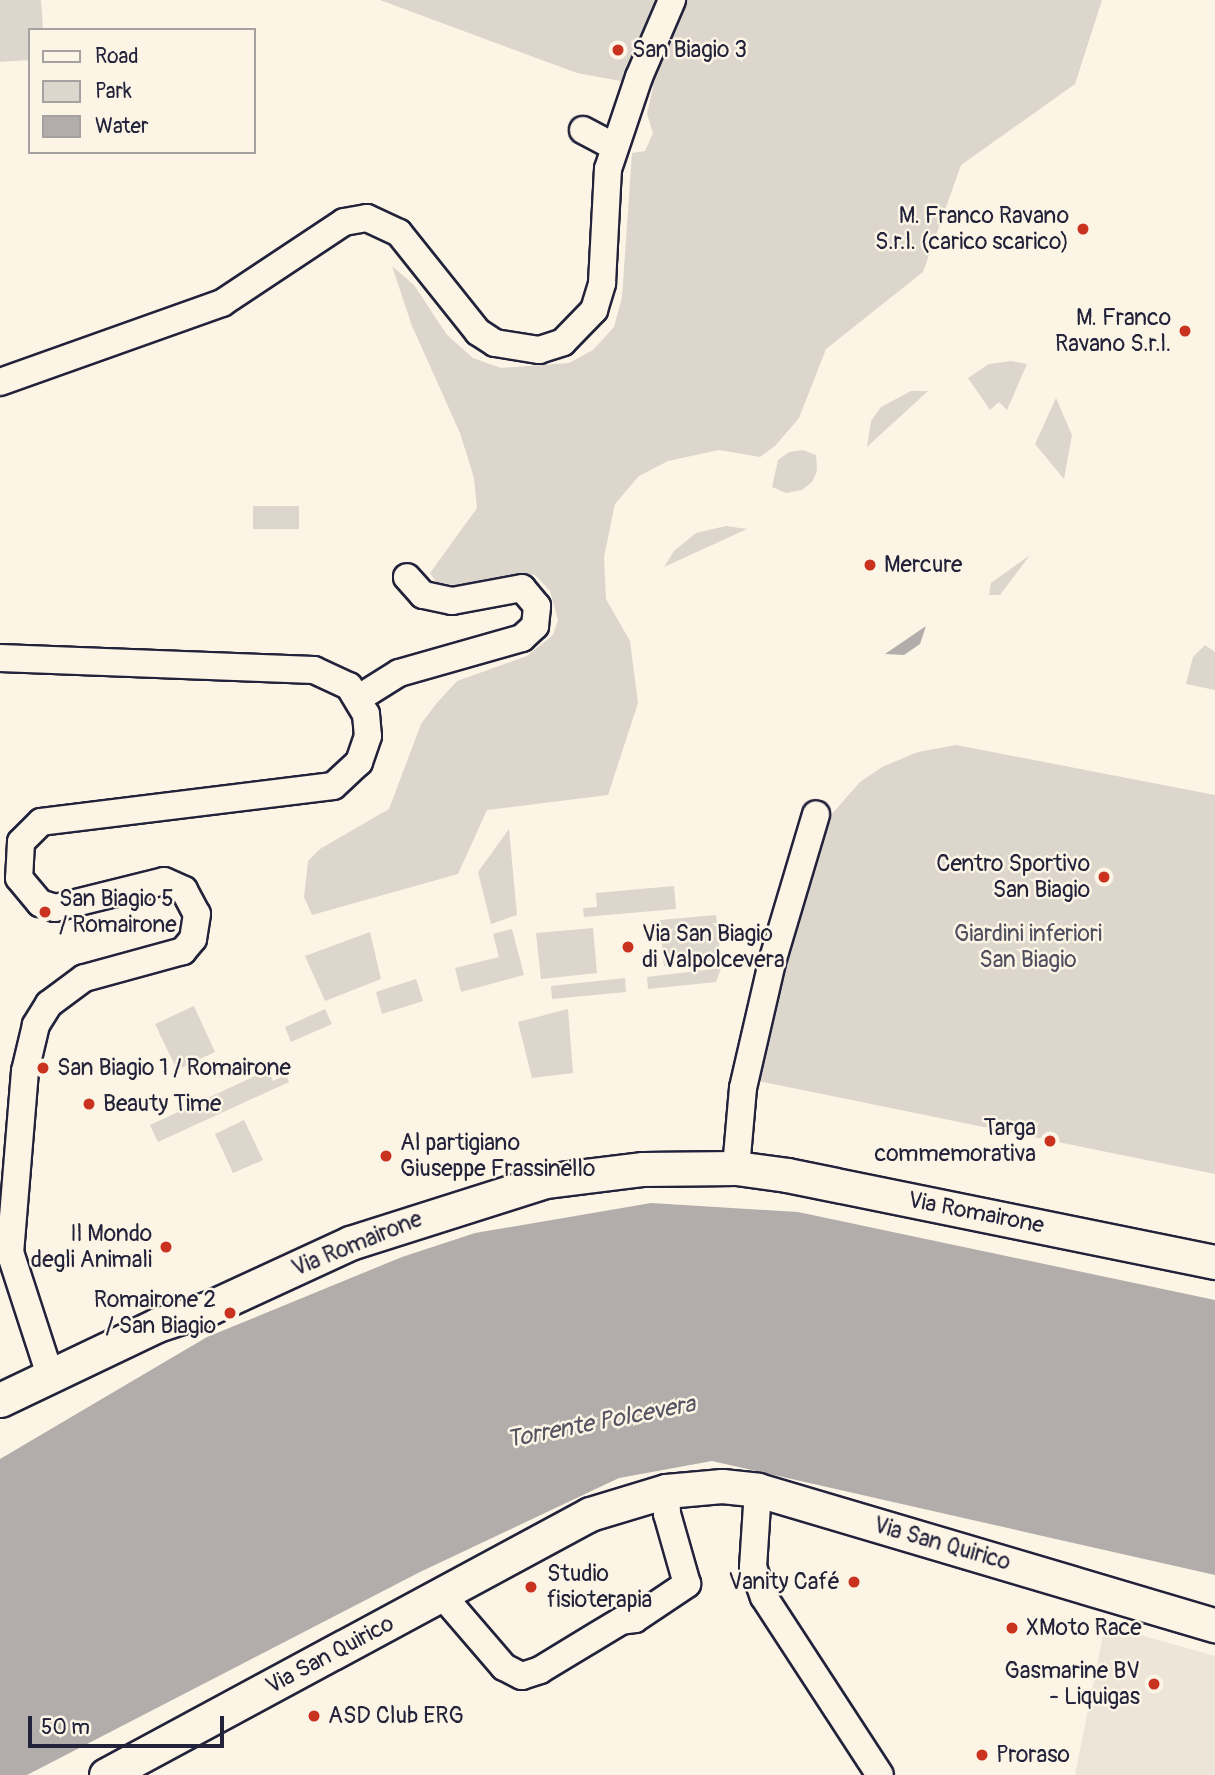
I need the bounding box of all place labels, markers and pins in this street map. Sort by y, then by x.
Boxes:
place label: San Biagio 3 [632,36,747,64]
marker: San Biagio 3 [610,42,626,58]
place label: M. Franco Ravano S.r.l. (carico scarico) [875,202,1069,256]
marker: M. Franco Ravano S.r.l. (carico scarico) [1075,221,1091,237]
place label: M. Franco Ravano S.r.l. [1055,304,1171,358]
marker: M. Franco Ravano S.r.l. [1177,323,1193,339]
place label: Mercure [884,551,962,579]
marker: Mercure [862,557,878,573]
place label: Centro Sportivo San Biagio [936,850,1090,904]
marker: Centro Sportivo San Biagio [1096,869,1112,885]
place label: San Biagio 5 / Romairone [59,885,177,939]
marker: San Biagio 5 / Romairone [37,904,53,920]
place label: Via San Biagio di Valpolcevera [642,920,785,974]
marker: Via San Biagio di Valpolcevera [620,939,636,955]
place label: San Biagio 1 / Romairone [57,1054,291,1082]
marker: San Biagio 1 / Romairone [35,1060,51,1076]
place label: Beauty Time [103,1090,221,1118]
marker: Beauty Time [81,1096,97,1112]
place label: Targa commemorativa [875,1114,1036,1168]
place label: Al partigiano Giuseppe Frassinello [400,1129,595,1183]
marker: Targa commemorativa [1042,1133,1058,1149]
marker: Al partigiano Giuseppe Frassinello [378,1148,394,1164]
place label: Il Mondo degli Animali [31,1220,152,1274]
marker: Il Mondo degli Animali [158,1239,174,1255]
place label: Romairone 2 / San Biagio [94,1286,216,1340]
marker: Romairone 2 / San Biagio [222,1305,238,1321]
place label: Studio fisioterapia [547,1560,652,1614]
place label: Vanity Café [729,1568,840,1596]
marker: Vanity Café [846,1574,862,1590]
marker: Studio fisioterapia [521,1577,541,1597]
place label: XMoto Race [1026,1614,1142,1642]
marker: XMoto Race [1004,1620,1020,1636]
place label: Gasmarine BV - Liquigas [1004,1657,1140,1711]
marker: Gasmarine BV - Liquigas [1146,1676,1162,1692]
place label: ASD Club ERG [328,1702,464,1730]
marker: ASD Club ERG [306,1708,322,1724]
place label: Proraso [996,1741,1070,1769]
marker: Proraso [974,1747,990,1763]

